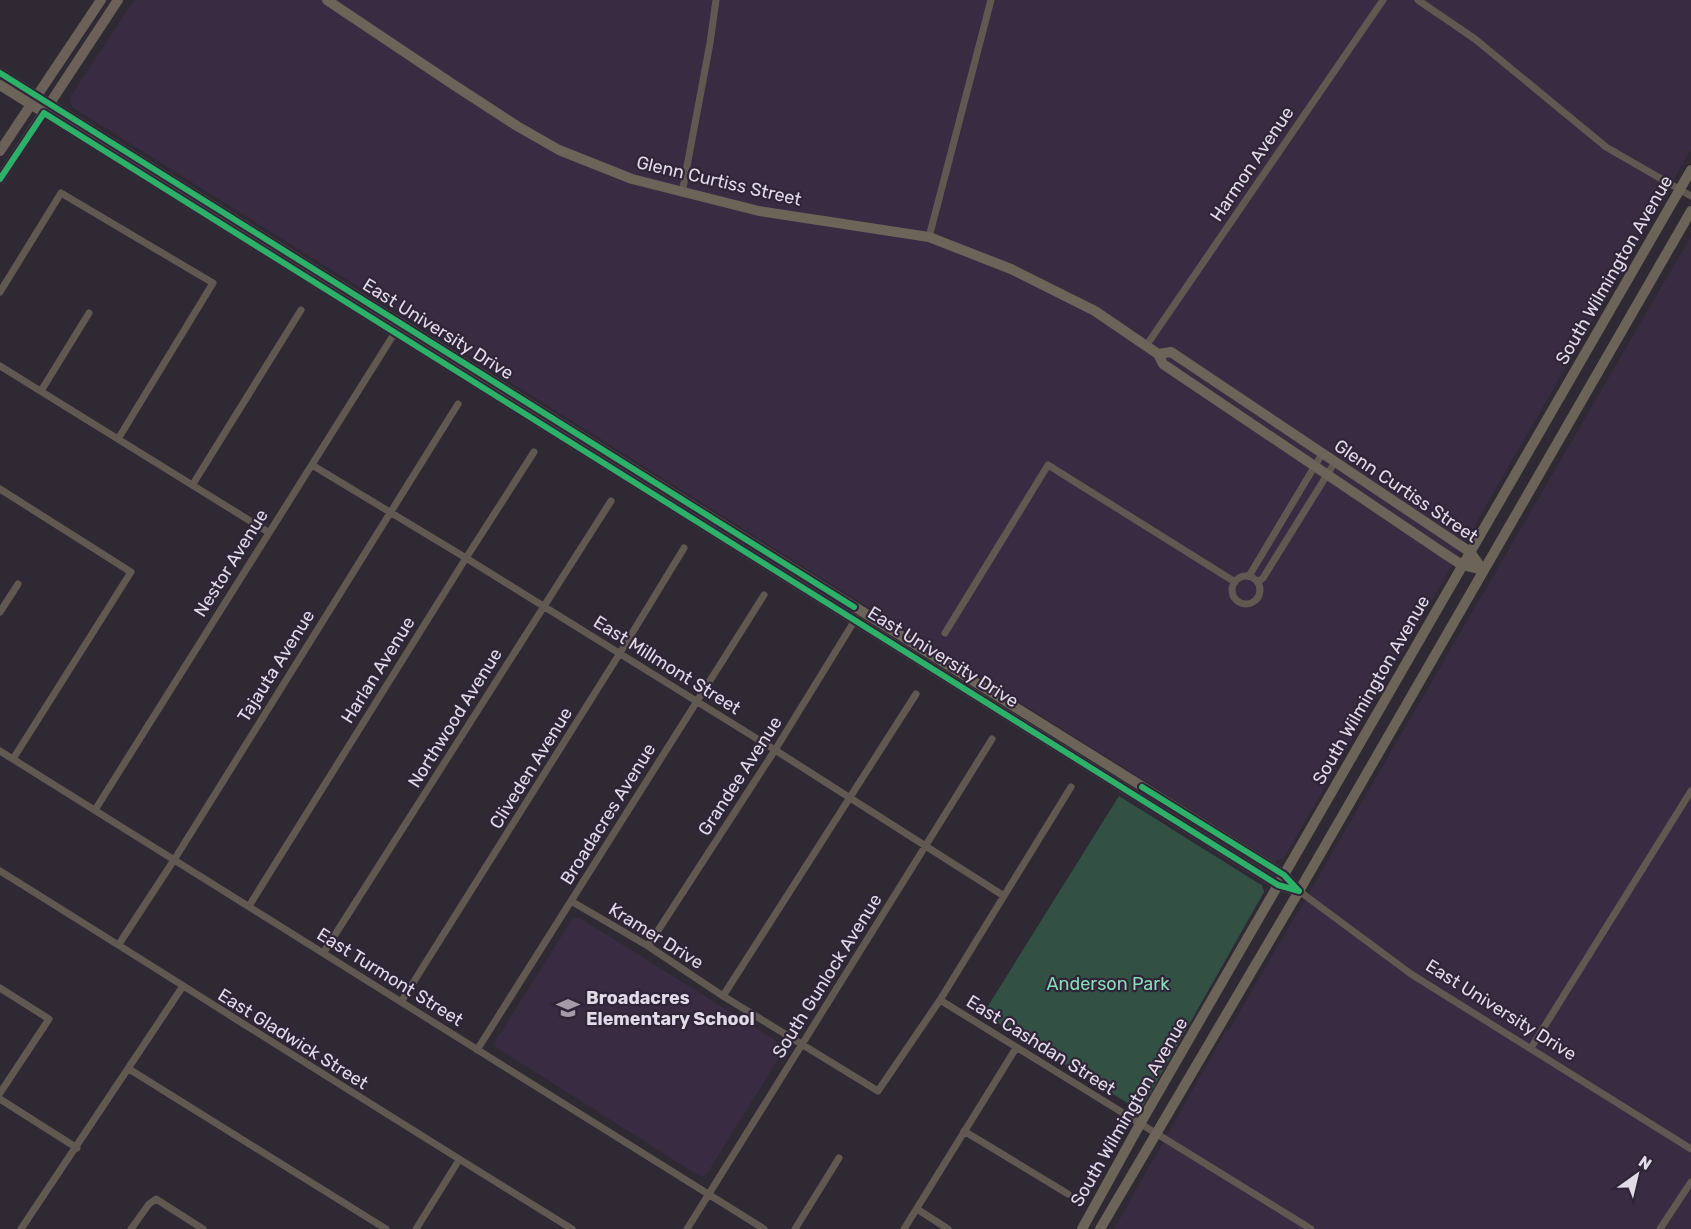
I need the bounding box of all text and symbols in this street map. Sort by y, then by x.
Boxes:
street label: Harmon Avenue [1205,102,1299,226]
street label: Glenn Curtiss Street [634,151,804,211]
street label: South Wilmington Avenue [1551,171,1677,369]
street label: East University Drive [359,274,517,384]
street label: Glenn Curtiss Street [1330,435,1482,547]
street label: Nestor Avenue [189,505,273,621]
street label: South Wilmington Avenue [1308,591,1434,789]
street label: East University Drive [864,602,1022,712]
street label: Tajauta Avenue [233,606,319,726]
street label: East Millmont Street [589,611,745,719]
street label: Harlan Avenue [336,613,420,727]
street label: Northwood Avenue [403,644,507,792]
street label: Cliveden Avenue [485,703,577,833]
street label: Grandee Avenue [693,712,787,840]
street label: Broadacres Avenue [556,739,660,889]
street label: South Gunlock Avenue [767,890,887,1062]
street label: Kramer Drive [605,898,707,974]
street label: East Turmont Street [313,923,467,1031]
street label: East University Drive [1422,955,1580,1065]
park label: Anderson Park [1047,973,1170,995]
street label: East Gladwick Street [214,984,372,1094]
place label: Broadacres Elementary School [586,987,755,1030]
street label: East Cashdan Street [962,990,1120,1100]
school or university icon: Broadacres Elementary School [555,995,581,1021]
street label: South Wilmington Avenue [1066,1013,1192,1211]
north arrow [1607,1145,1667,1205]
text: N [1635,1152,1655,1174]

